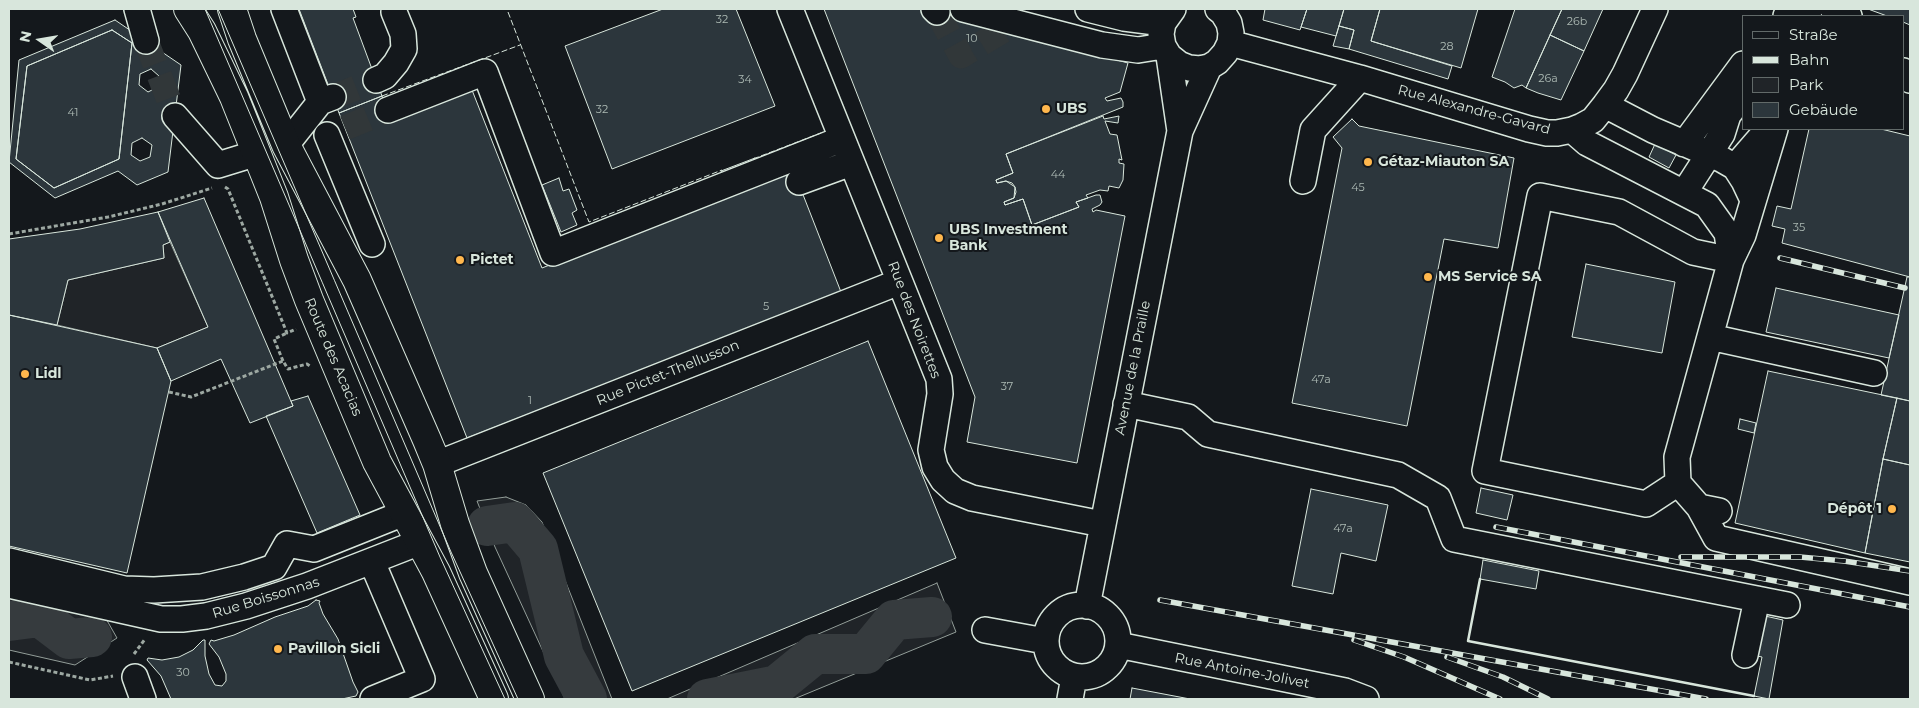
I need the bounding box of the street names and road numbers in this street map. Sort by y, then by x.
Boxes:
street label: Rue Alexandre-Gavard [1396,82,1552,138]
street label: Rue des Noirettes [884,259,944,381]
street label: Route des Acacias [300,295,366,419]
street label: Avenue de la Praille [1112,299,1154,437]
street label: Rue Pictet-Thellusson [594,337,742,409]
street label: Rue Boissonnas [210,574,322,622]
street label: Rue Antoine-Jolivet [1173,650,1311,692]

